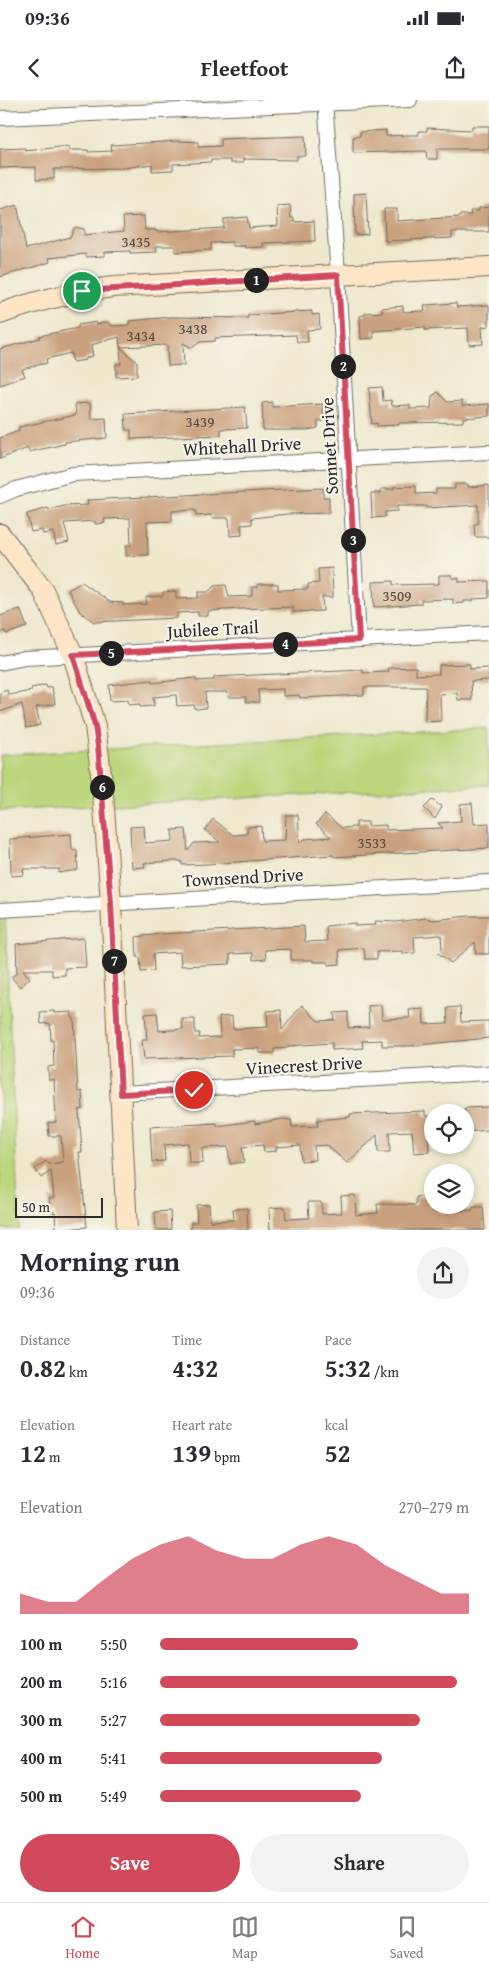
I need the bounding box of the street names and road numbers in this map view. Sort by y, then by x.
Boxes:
street label: Sonnet Drive [313,397,345,495]
street label: Whitehall Drive [182,429,302,463]
street label: Jubilee Trail [165,613,259,645]
street label: Townsend Drive [182,860,304,894]
street label: Vinecrest Drive [245,1048,363,1082]

